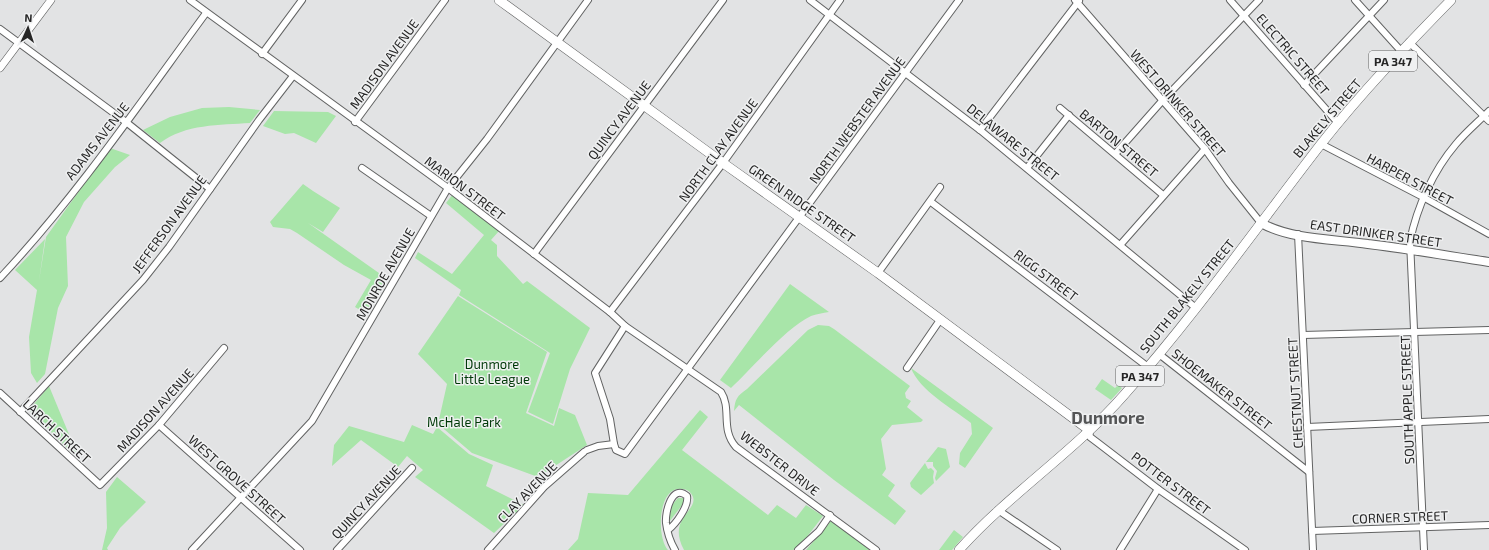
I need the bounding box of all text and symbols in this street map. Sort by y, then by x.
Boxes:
north arrow [8,8,48,48]
street label: ELECTRIC STREET [1253,10,1333,98]
text: N [24,11,33,24]
street label: MADISON AVENUE [346,16,422,112]
street label: WEST DRINKER STREET [1127,46,1229,160]
road number: PA 347 [1369,51,1417,71]
street label: NORTH WEBSTER AVENUE [806,53,908,187]
street label: BLAKELY STREET [1289,75,1365,161]
street label: QUINCY AVENUE [584,77,654,163]
street label: NORTH CLAY AVENUE [675,95,761,205]
street label: ADAMS AVENUE [62,99,132,183]
street label: DELAWARE STREET [964,100,1063,184]
street label: BARTON STREET [1077,106,1162,181]
street label: HARPER STREET [1364,149,1456,209]
street label: MARION STREET [422,153,509,224]
street label: GREEN RIDGE STREET [746,160,859,246]
street label: JEFFERSON AVENUE [128,172,210,276]
street label: EAST DRINKER STREET [1309,216,1443,250]
street label: MONROE AVENUE [352,225,418,323]
street label: SOUTH BLAKELY STREET [1136,235,1238,356]
street label: RIGG STREET [1011,246,1081,304]
street label: SOUTH APPLE STREET [1397,335,1417,465]
street label: CHESTNUT STREET [1284,337,1306,449]
street label: SHOEMAKER STREET [1169,345,1275,433]
park label: Dunmore Little League [454,356,530,387]
street label: MADISON AVENUE [113,365,197,455]
road number: PA 347 [1116,366,1164,386]
street label: LARCH STREET [20,396,95,467]
district label: Dunmore [1071,407,1145,427]
park label: McHale Park [427,414,501,430]
street label: WEBSTER DRIVE [737,427,823,499]
street label: WEST GROVE STREET [185,431,289,527]
street label: POTTER STREET [1128,448,1214,518]
street label: CLAY AVENUE [494,458,560,526]
street label: QUINCY AVENUE [328,462,404,542]
street label: CORNER STREET [1352,507,1449,527]

